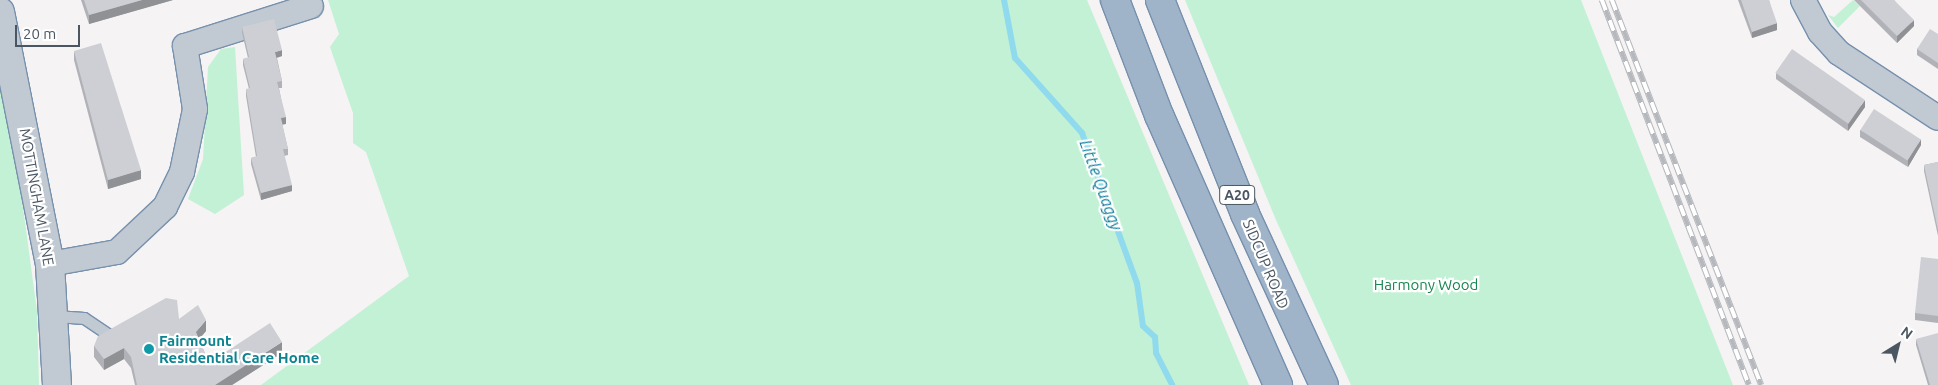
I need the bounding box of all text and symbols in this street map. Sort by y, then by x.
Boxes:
scale bar [18,15,82,47]
text: 20 m [23,25,56,42]
street label: MOTTINGHAM LANE [16,127,58,267]
water label: Little Quaggy [1076,137,1126,233]
road number: A20 [1218,184,1256,206]
street label: SIDCUP ROAD [1239,217,1293,311]
park label: Harmony Wood [1374,276,1478,294]
north arrow [1873,320,1923,370]
text: N [1898,323,1916,342]
place label: Fairmount Residential Care Home [159,331,319,366]
marker: Fairmount Residential Care Home [143,343,155,355]

